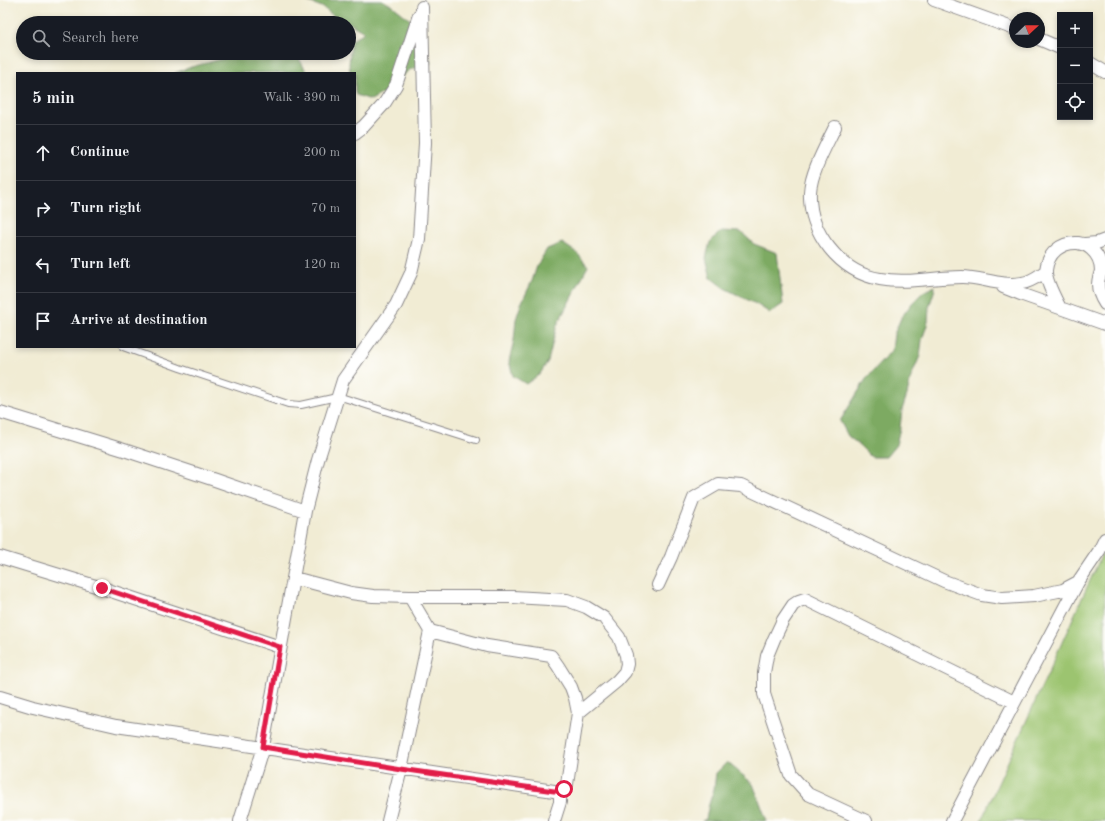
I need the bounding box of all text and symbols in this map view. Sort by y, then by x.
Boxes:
north arrow [1009,12,1045,48]
map controls [1057,12,1093,120]
button: + [1057,12,1093,48]
search box [16,16,356,60]
icon: search [30,27,52,49]
text: Search here [62,31,139,46]
button: − [1057,48,1093,84]
button: locate [1057,84,1093,120]
text: 5 min [32,90,75,107]
text: Walk · 390 m [263,91,340,104]
icon: ahead [32,142,54,164]
text: Continue [70,145,129,160]
text: 200 m [303,146,340,159]
icon: right [32,198,54,220]
text: Turn right [70,201,141,216]
text: 70 m [311,202,340,215]
icon: left [32,254,54,276]
text: Turn left [70,257,130,272]
text: 120 m [303,258,340,271]
icon: arrive [32,310,54,332]
text: Arrive at destination [70,313,208,328]
route end [93,579,111,597]
route start [555,780,573,798]

